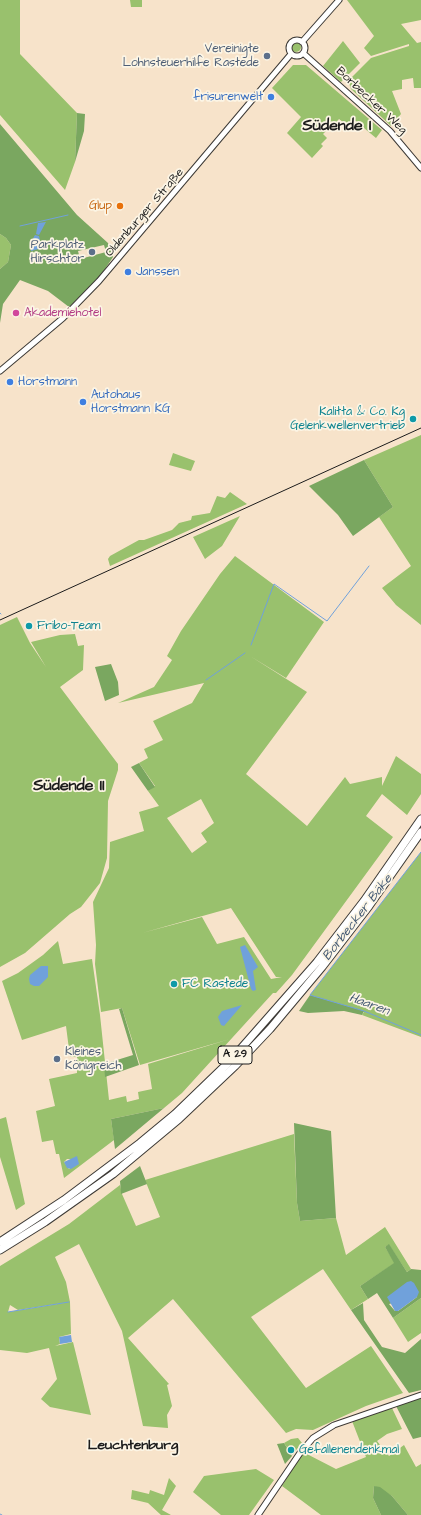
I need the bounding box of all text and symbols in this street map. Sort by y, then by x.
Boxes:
place label: Vereinigte Lohnsteuerhilfe Rastede [123,42,259,70]
marker: Vereinigte Lohnsteuerhilfe Rastede [262,51,272,61]
street label: Borbecker Weg [332,64,410,138]
place label: frisurenwelt [193,90,263,104]
marker: frisurenwelt [266,92,276,102]
district label: Südende I [303,117,371,137]
street label: Oldenburger Straße [103,166,187,260]
place label: Glup [89,199,112,213]
marker: Glup [115,201,125,211]
place label: Parkplatz Hirschtor [31,238,84,266]
marker: Parkplatz Hirschtor [87,247,97,257]
place label: Janssen [136,265,179,279]
marker: Janssen [123,267,133,277]
place label: Akademiehotel [24,306,101,320]
marker: Akademiehotel [11,308,21,318]
place label: Horstmann [18,375,77,389]
marker: Horstmann [5,377,15,387]
place label: Autohaus Horstmann KG [91,388,170,416]
marker: Autohaus Horstmann KG [78,397,88,407]
place label: Kalitta & Co. Kg Gelenkwellenvertrieb [290,405,405,433]
marker: Kalitta & Co. Kg Gelenkwellenvertrieb [408,414,418,424]
place label: Fribo-Team [37,619,100,633]
marker: Fribo-Team [24,621,34,631]
district label: Südende II [33,777,105,797]
water label: Borbecker Bäke [320,872,396,964]
place label: FC Rastede [182,977,248,991]
marker: FC Rastede [169,979,179,989]
water label: Haaren [347,991,391,1019]
place label: Kleines Königreich [65,1045,121,1073]
road number: A 29 [218,1046,252,1064]
marker: Kleines Königreich [52,1054,62,1064]
district label: Leuchtenburg [88,1438,178,1454]
place label: Gefallenendenkmal [299,1443,399,1457]
marker: Gefallenendenkmal [286,1445,296,1455]

